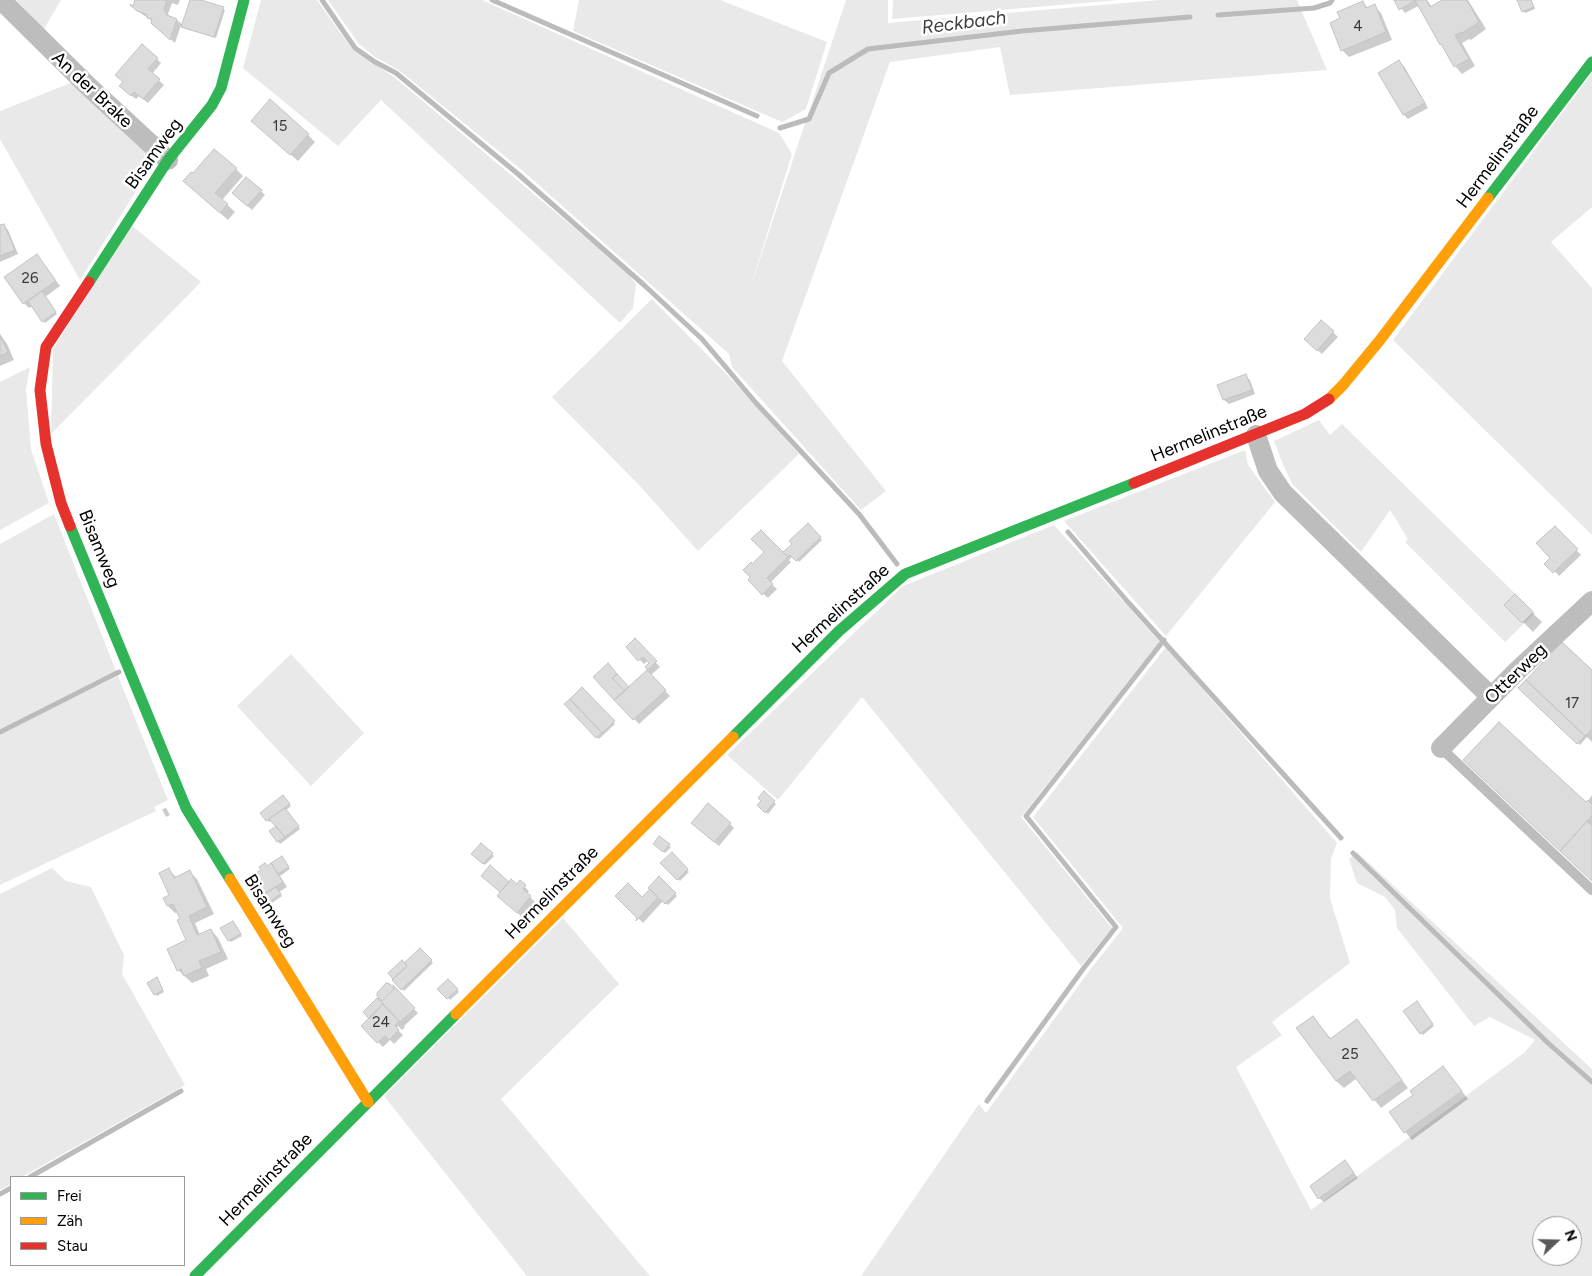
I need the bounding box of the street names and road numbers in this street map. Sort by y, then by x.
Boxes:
street label: An der Brake [47,47,137,133]
street label: Hermelinstraße [1452,101,1544,213]
street label: Bisamweg [121,114,187,194]
street label: Hermelinstraße [1148,401,1270,467]
street label: Bisamweg [74,507,124,591]
street label: Hermelinstraße [788,560,894,658]
street label: Otterweg [1481,639,1551,709]
street label: Hermelinstraße [501,842,603,944]
street label: Bisamweg [239,870,301,952]
street label: Hermelinstraße [215,1129,317,1231]

